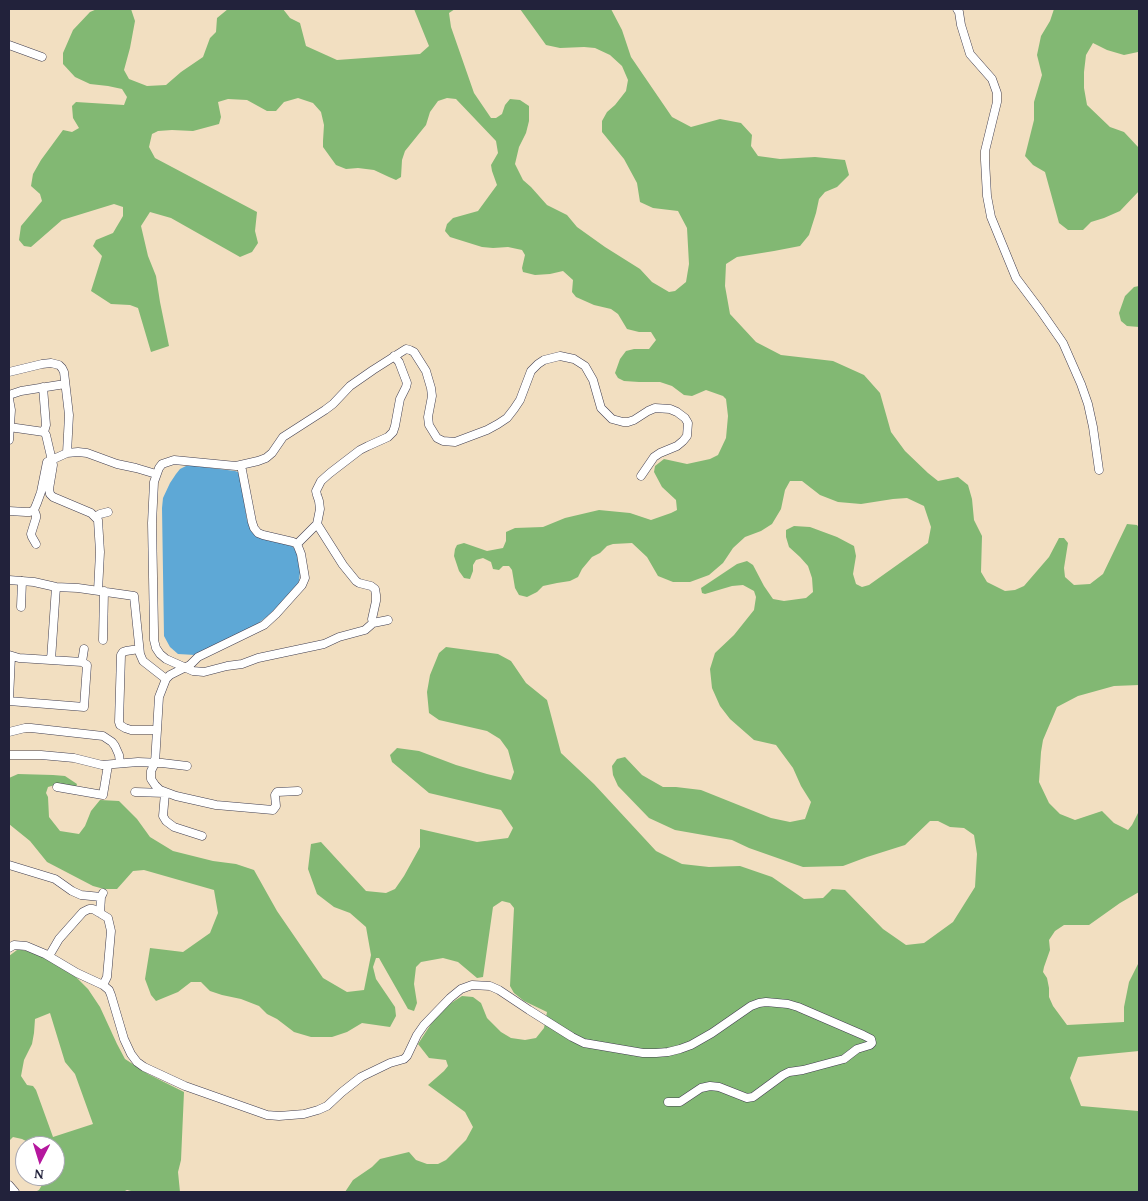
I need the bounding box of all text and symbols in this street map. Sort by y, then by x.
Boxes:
north arrow [15,1136,65,1186]
text: N [33,1165,44,1185]

